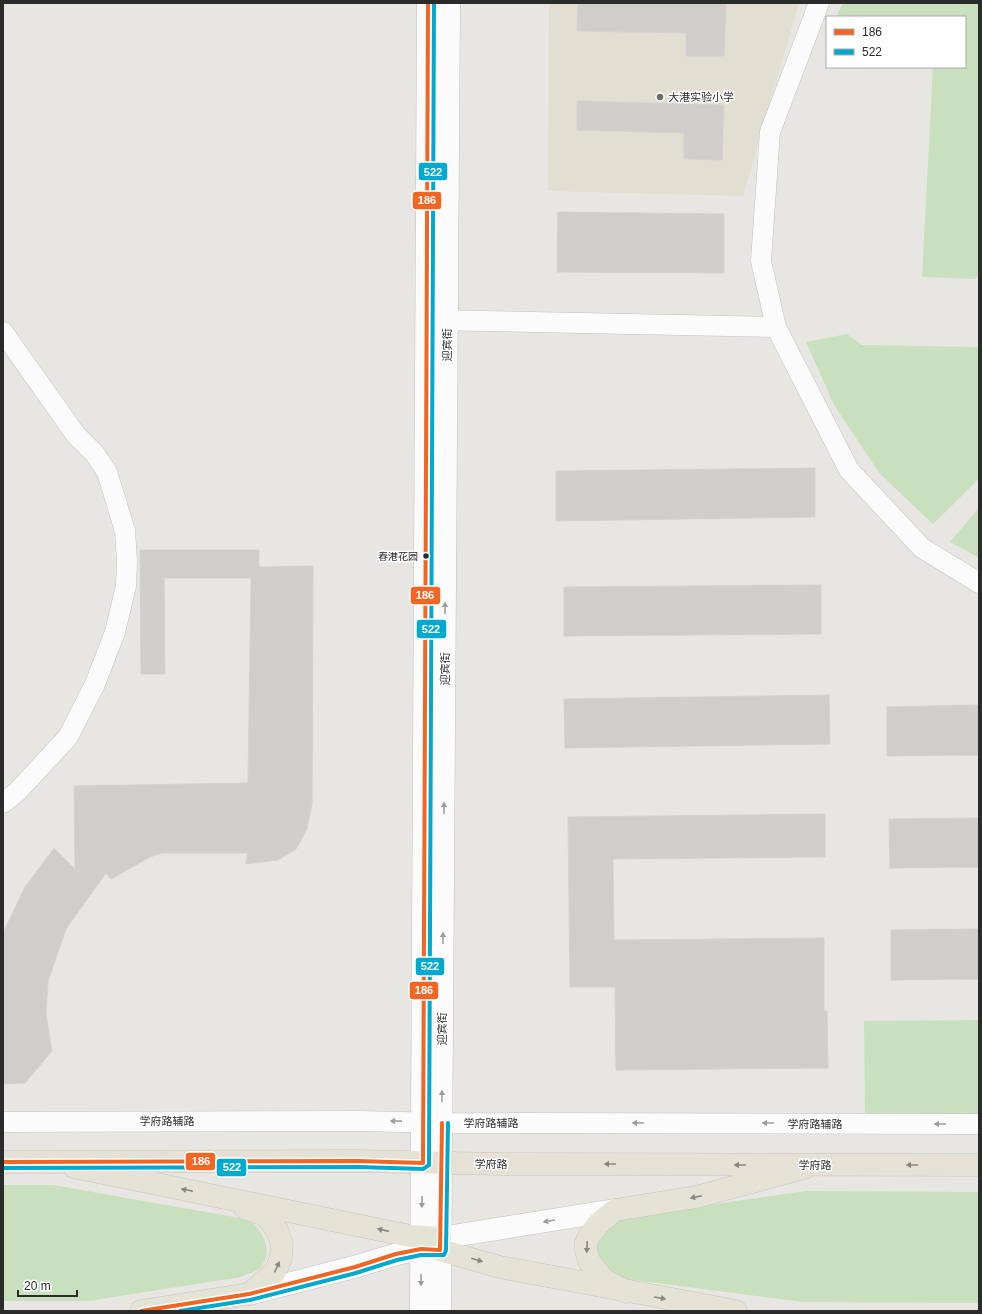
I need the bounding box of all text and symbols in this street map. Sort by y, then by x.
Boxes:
legend [826,16,966,68]
text: 186 [862,25,882,39]
text: 522 [862,45,882,59]
place label: 大港实验小学 [668,91,734,103]
marker: 大港实验小学 [655,92,665,102]
line badge: 522 [418,162,448,181]
text: 522 [424,166,442,178]
line badge: 186 [412,191,442,210]
text: 186 [418,194,436,206]
street label: 迎宾街 [441,329,453,362]
place label: 春港花园 [378,551,418,562]
marker: 春港花园 [421,551,431,561]
line badge: 186 [410,586,441,605]
text: 186 [416,589,434,601]
one-way arrow [442,601,448,614]
line badge: 522 [416,619,447,639]
text: 522 [422,623,440,635]
street label: 迎宾街 [439,653,451,686]
one-way arrow [441,801,447,814]
one-way arrow [440,931,446,944]
line badge: 522 [415,957,445,976]
text: 522 [421,960,439,972]
line badge: 186 [409,981,439,1000]
text: 186 [415,984,433,996]
street label: 迎宾街 [436,1013,448,1046]
one-way arrow [439,1089,445,1102]
street label: 学府路辅路 [140,1115,195,1127]
street label: 学府路辅路 [464,1117,519,1129]
one-way arrow [389,1118,402,1124]
street label: 学府路辅路 [788,1118,843,1130]
one-way arrow [631,1120,644,1126]
one-way arrow [761,1120,774,1126]
one-way arrow [933,1121,946,1127]
line badge: 186 [185,1152,216,1171]
text: 186 [192,1155,210,1167]
line badge: 522 [216,1158,247,1177]
street label: 学府路 [474,1158,508,1170]
street label: 学府路 [799,1159,832,1171]
text: 522 [223,1161,241,1173]
one-way arrow [603,1161,616,1167]
one-way arrow [733,1162,746,1168]
one-way arrow [905,1162,918,1168]
one-way arrow [181,1186,193,1192]
one-way arrow [690,1194,702,1200]
one-way arrow [419,1196,425,1209]
one-way arrow [543,1219,555,1225]
one-way arrow [377,1227,389,1233]
one-way arrow [584,1241,591,1253]
one-way arrow [472,1257,484,1263]
one-way arrow [274,1261,280,1272]
scale bar [18,1272,77,1298]
one-way arrow [418,1274,424,1287]
text: 20 m [24,1279,51,1293]
one-way arrow [653,1295,666,1301]

